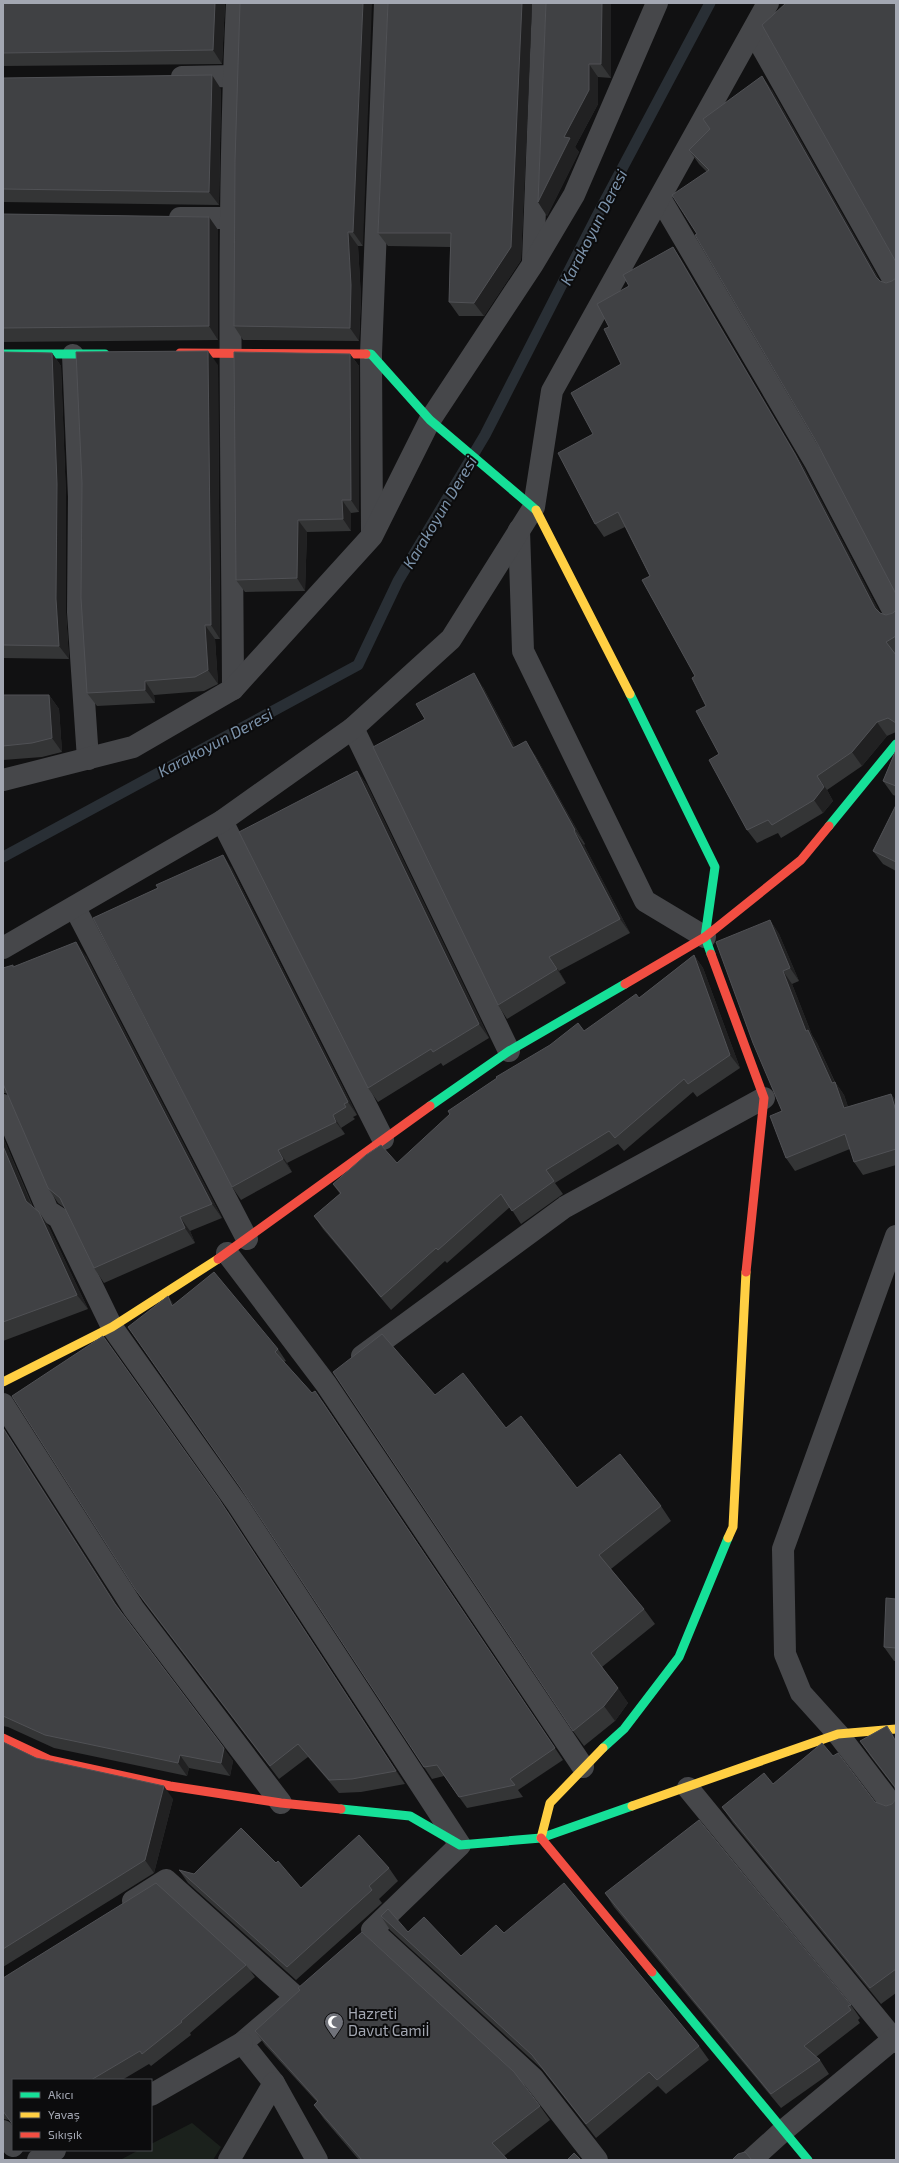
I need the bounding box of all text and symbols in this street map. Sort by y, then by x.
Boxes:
water label: Karakoyun Deresi [556,166,631,289]
water label: Karakoyun Deresi [398,452,481,572]
water label: Karakoyun Deresi [154,704,276,781]
place label: Hazreti Davut Camiİ [348,2004,429,2039]
mosque icon: Hazreti Davut Camiİ [323,2011,345,2039]
legend [12,2079,152,2151]
text: Akıcı [48,2087,73,2101]
text: Yavaş [48,2107,80,2122]
text: Sıkışık [48,2127,82,2142]

